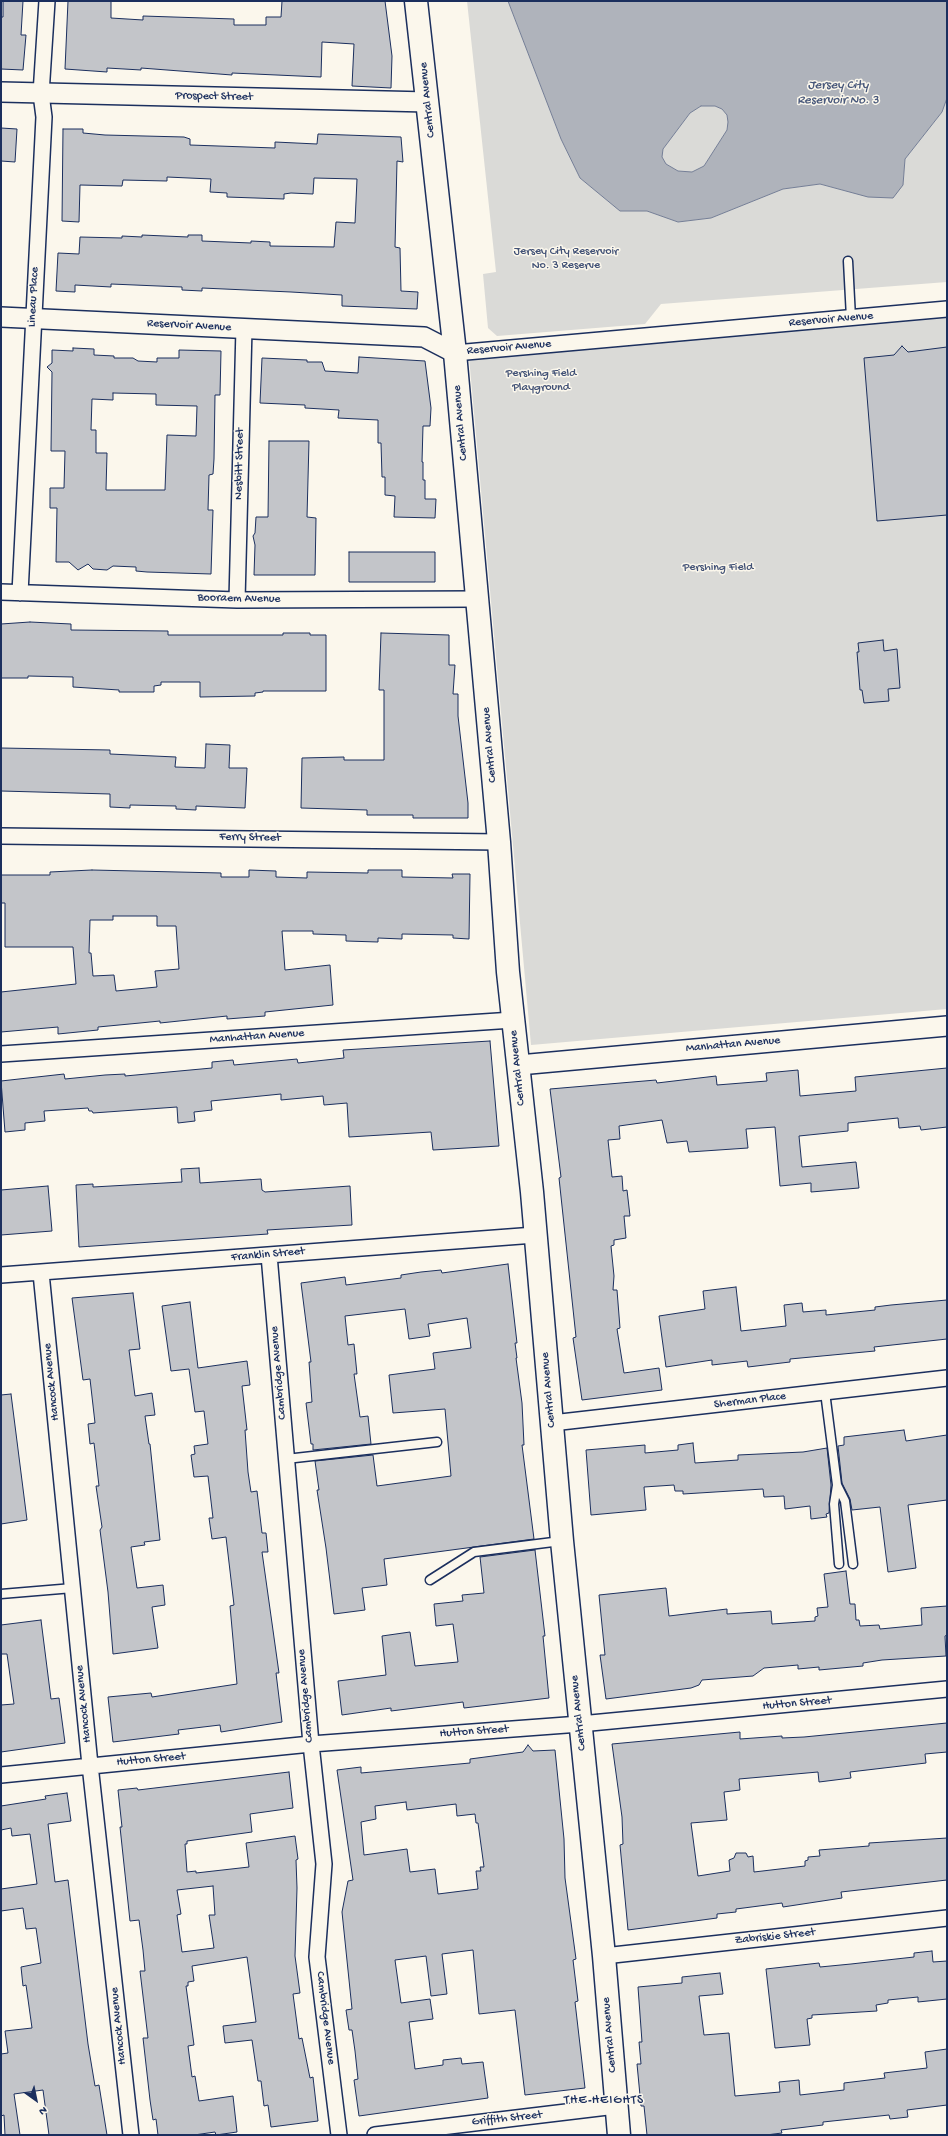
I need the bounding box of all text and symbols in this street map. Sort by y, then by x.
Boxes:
street label: Central Avenue [417,62,439,138]
water label: Jersey City Reservoir No. 3 [797,78,879,109]
street label: Prospect Street [175,89,253,105]
park label: Jersey City Reservoir No. 3 Reserve [514,245,618,273]
street label: Lineau Place [25,267,43,327]
street label: Reservoir Avenue [788,309,874,331]
street label: Reservoir Avenue [146,317,232,335]
street label: Reservoir Avenue [466,337,552,359]
park label: Pershing Field Playground [506,367,576,395]
street label: Central Avenue [451,385,471,461]
street label: Nesbitt Street [232,428,248,500]
park label: Pershing Field [683,561,753,575]
street label: Booraem Avenue [197,591,281,607]
street label: Central Avenue [480,707,500,783]
street label: Ferry Street [219,830,281,846]
street label: Manhattan Avenue [209,1027,305,1047]
street label: Central Avenue [507,1030,529,1106]
street label: Manhattan Avenue [685,1034,781,1056]
street label: Franklin Street [231,1245,305,1265]
street label: Cambridge Avenue [268,1326,290,1420]
street label: Hancock Avenue [41,1343,63,1421]
street label: Central Avenue [539,1352,559,1428]
street label: Sherman Place [713,1389,787,1413]
street label: Cambridge Avenue [295,1649,317,1743]
street label: Hancock Avenue [73,1665,95,1743]
street label: Central Avenue [568,1675,590,1751]
street label: Hutton Street [762,1694,832,1714]
street label: Hutton Street [439,1722,509,1742]
street label: Hutton Street [116,1750,186,1770]
street label: Zabriskie Street [734,1926,816,1948]
street label: Cambridge Avenue [312,1971,338,2065]
street label: Hancock Avenue [108,1987,130,2065]
street label: Central Avenue [600,1997,620,2073]
north arrow [16,2080,56,2120]
district label: THE HEIGHTS [564,2093,644,2109]
text: N [36,2103,49,2117]
street label: Griffith Street [471,2108,543,2130]

